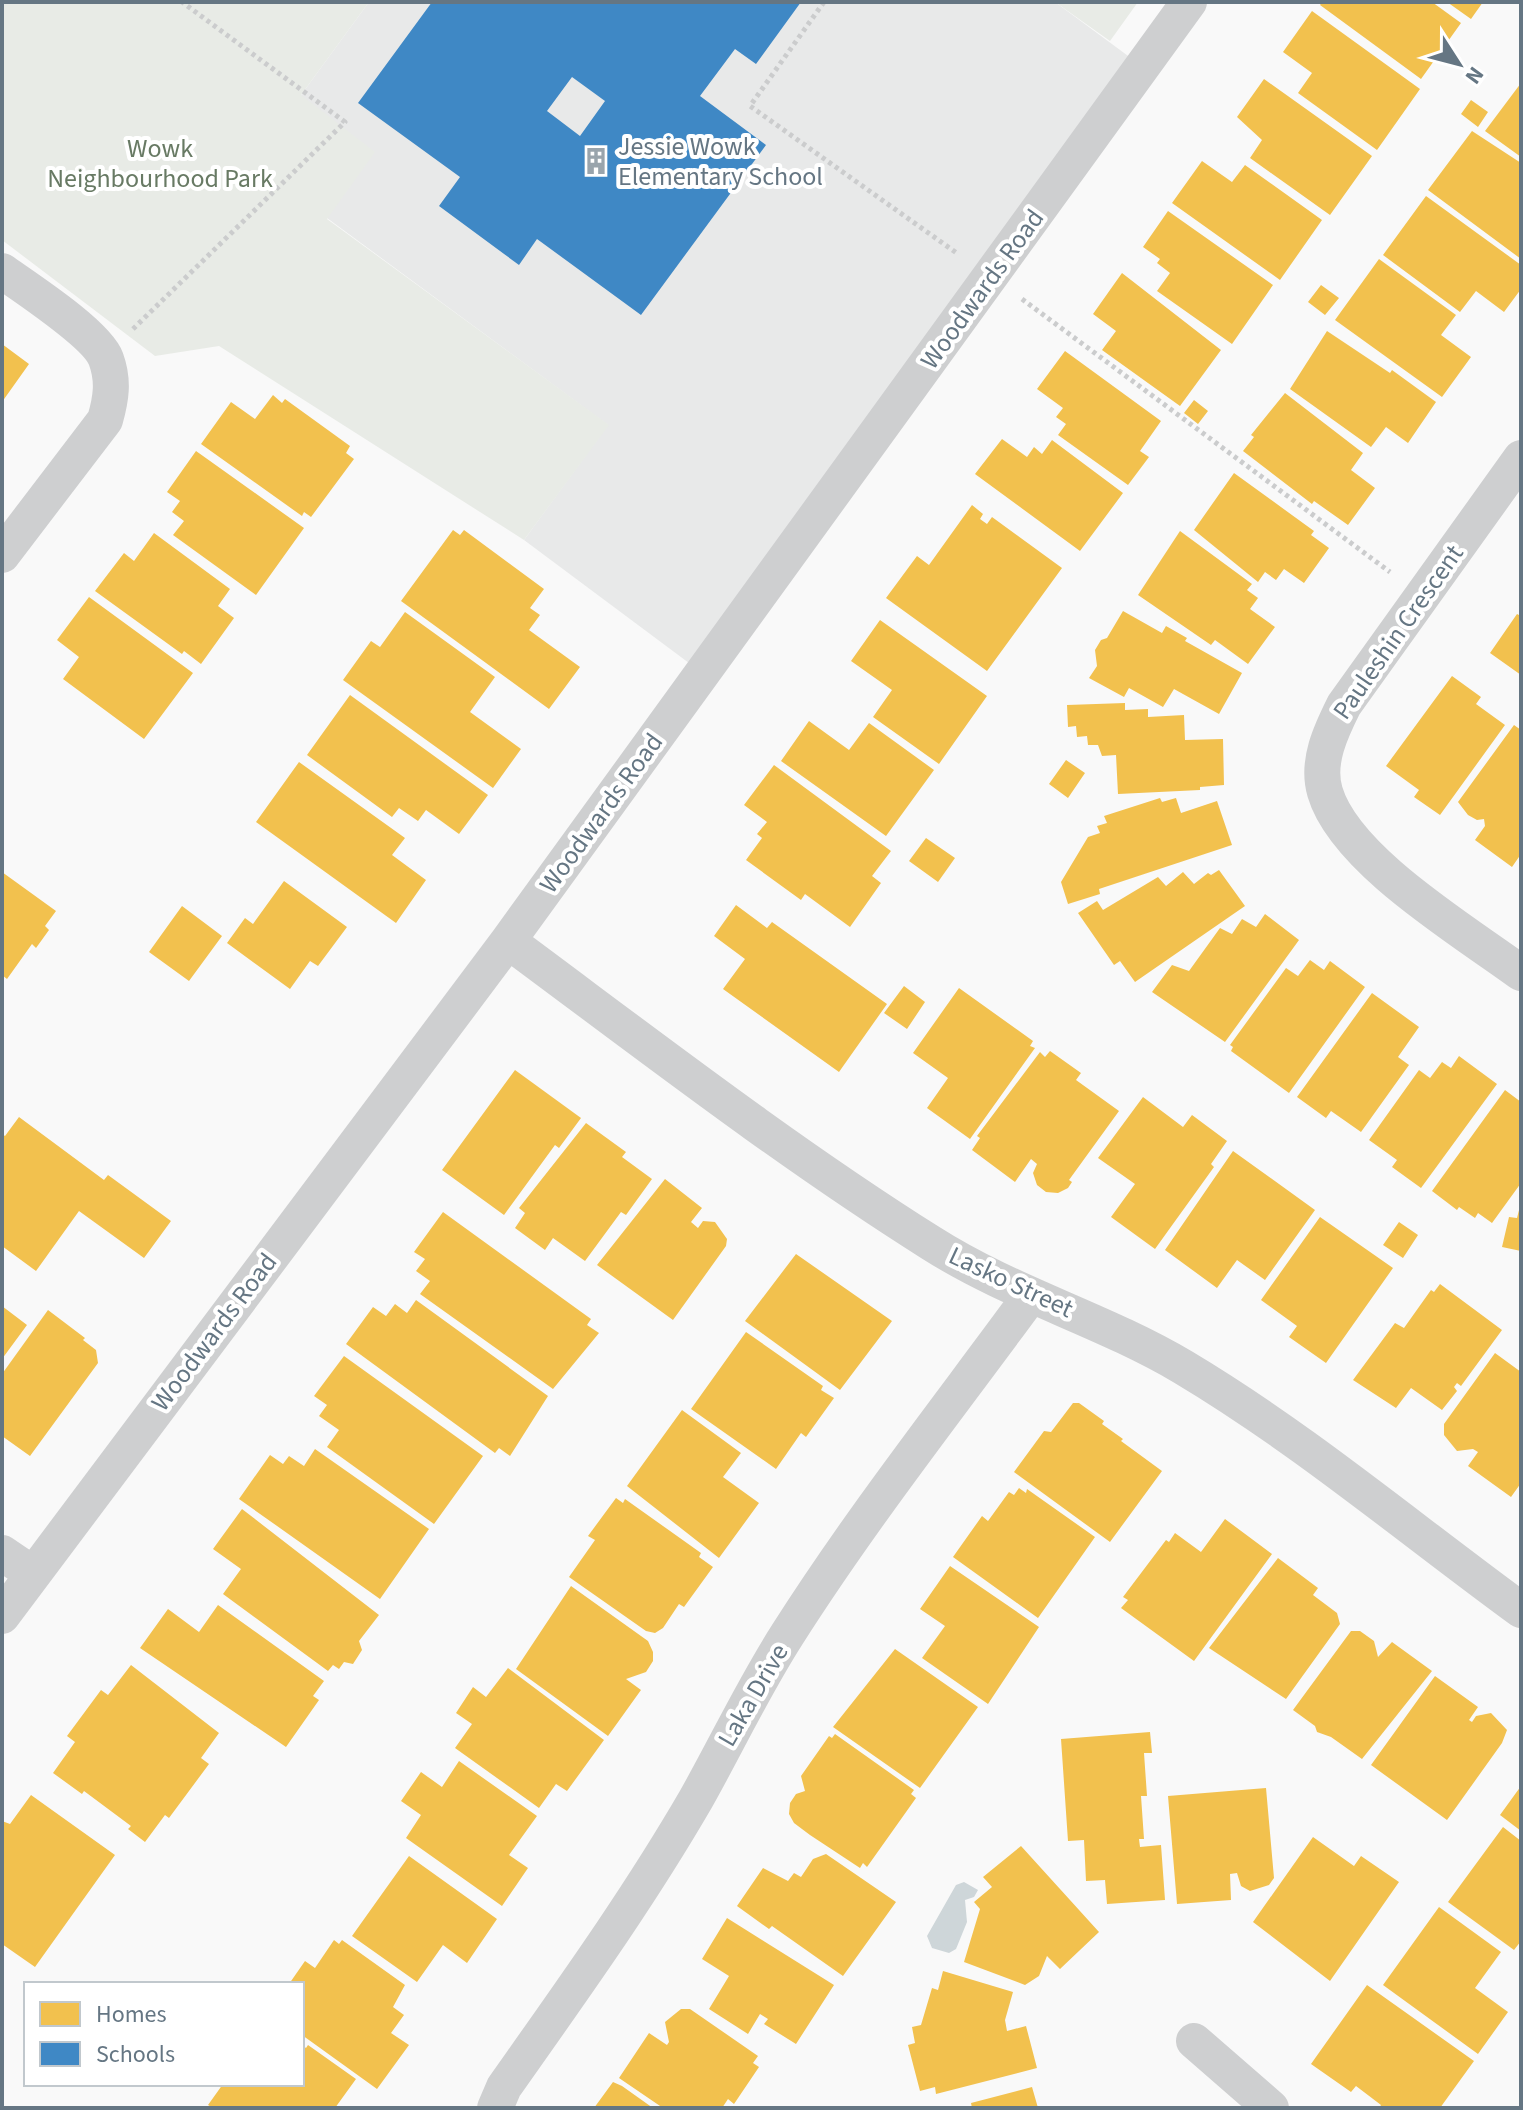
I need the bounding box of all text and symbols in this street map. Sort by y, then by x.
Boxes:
north arrow [1419,24,1499,104]
text: N [1457,60,1492,90]
place label: Jessie Wowk Elementary School [618,128,823,195]
park label: Wowk Neighbourhood Park [47,130,273,197]
building icon: Jessie Wowk Elementary School [581,146,611,176]
street label: Woodwards Road [911,201,1053,377]
street label: Pauleshin Crescent [1324,537,1472,727]
street label: Woodwards Road [530,725,672,901]
street label: Lasko Street [943,1237,1079,1327]
street label: Woodwards Road [142,1245,286,1419]
street label: Laka Drive [709,1637,797,1753]
legend [24,1982,304,2086]
text: Homes [96,1997,167,2032]
text: Schools [96,2037,175,2072]

